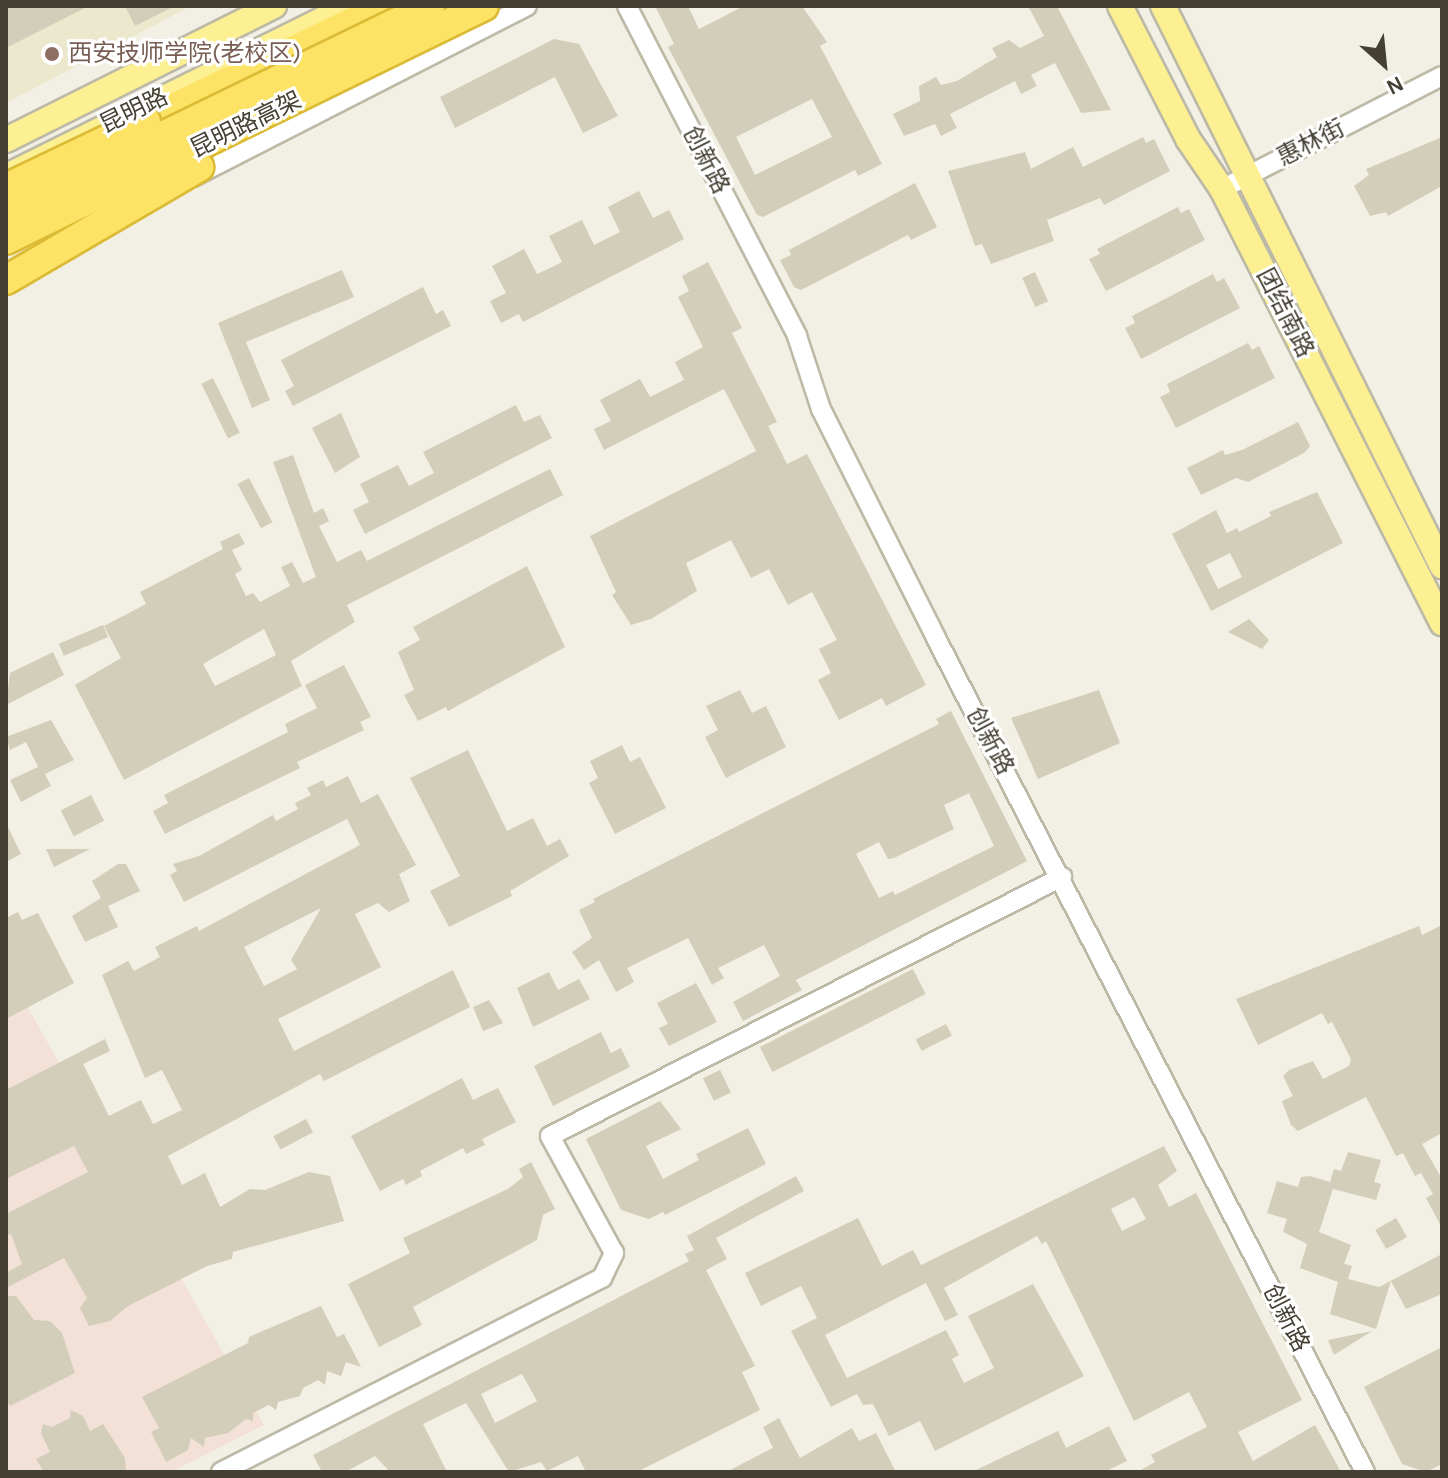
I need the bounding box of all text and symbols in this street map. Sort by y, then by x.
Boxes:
north arrow [1344,24,1424,104]
place label: 西安技师学院(老校区) [68,40,301,68]
marker: 西安技师学院(老校区) [43,45,61,63]
text: N [1382,70,1408,101]
street label: 昆明路 [95,82,173,140]
street label: 昆明路高架 [186,86,306,164]
street label: 惠林街 [1272,114,1350,172]
street label: 创新路 [677,121,735,199]
street label: 团结南路 [1250,264,1320,362]
street label: 创新路 [960,702,1020,780]
street label: 创新路 [1257,1279,1315,1357]

